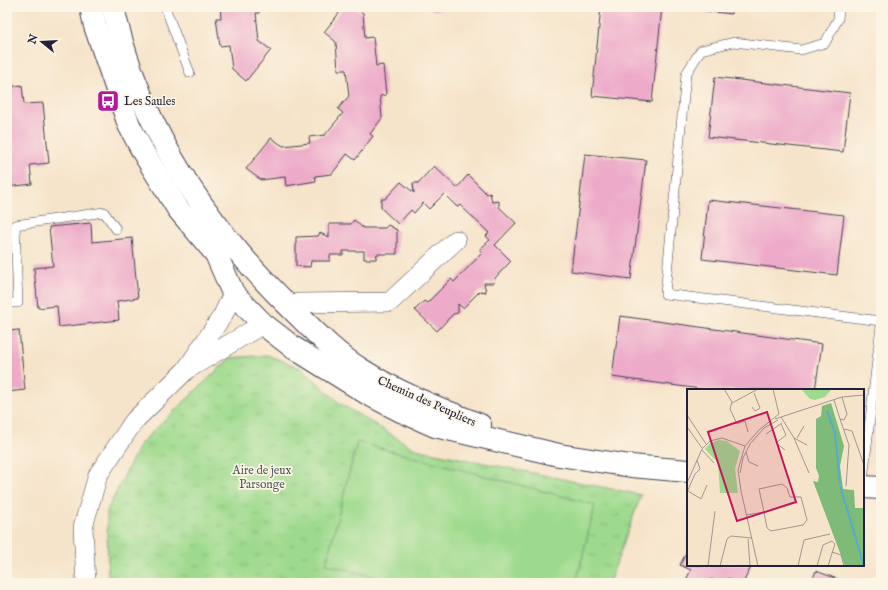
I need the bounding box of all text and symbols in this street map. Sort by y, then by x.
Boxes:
north arrow [22,22,62,62]
text: N [25,32,42,47]
bus stop icon: Les Saules [95,88,121,114]
place label: Les Saules [124,94,176,109]
street label: Chemin des Peupliers [375,373,478,431]
inset map [687,389,864,566]
park label: Aire de jeux Parsonge [232,463,292,492]

